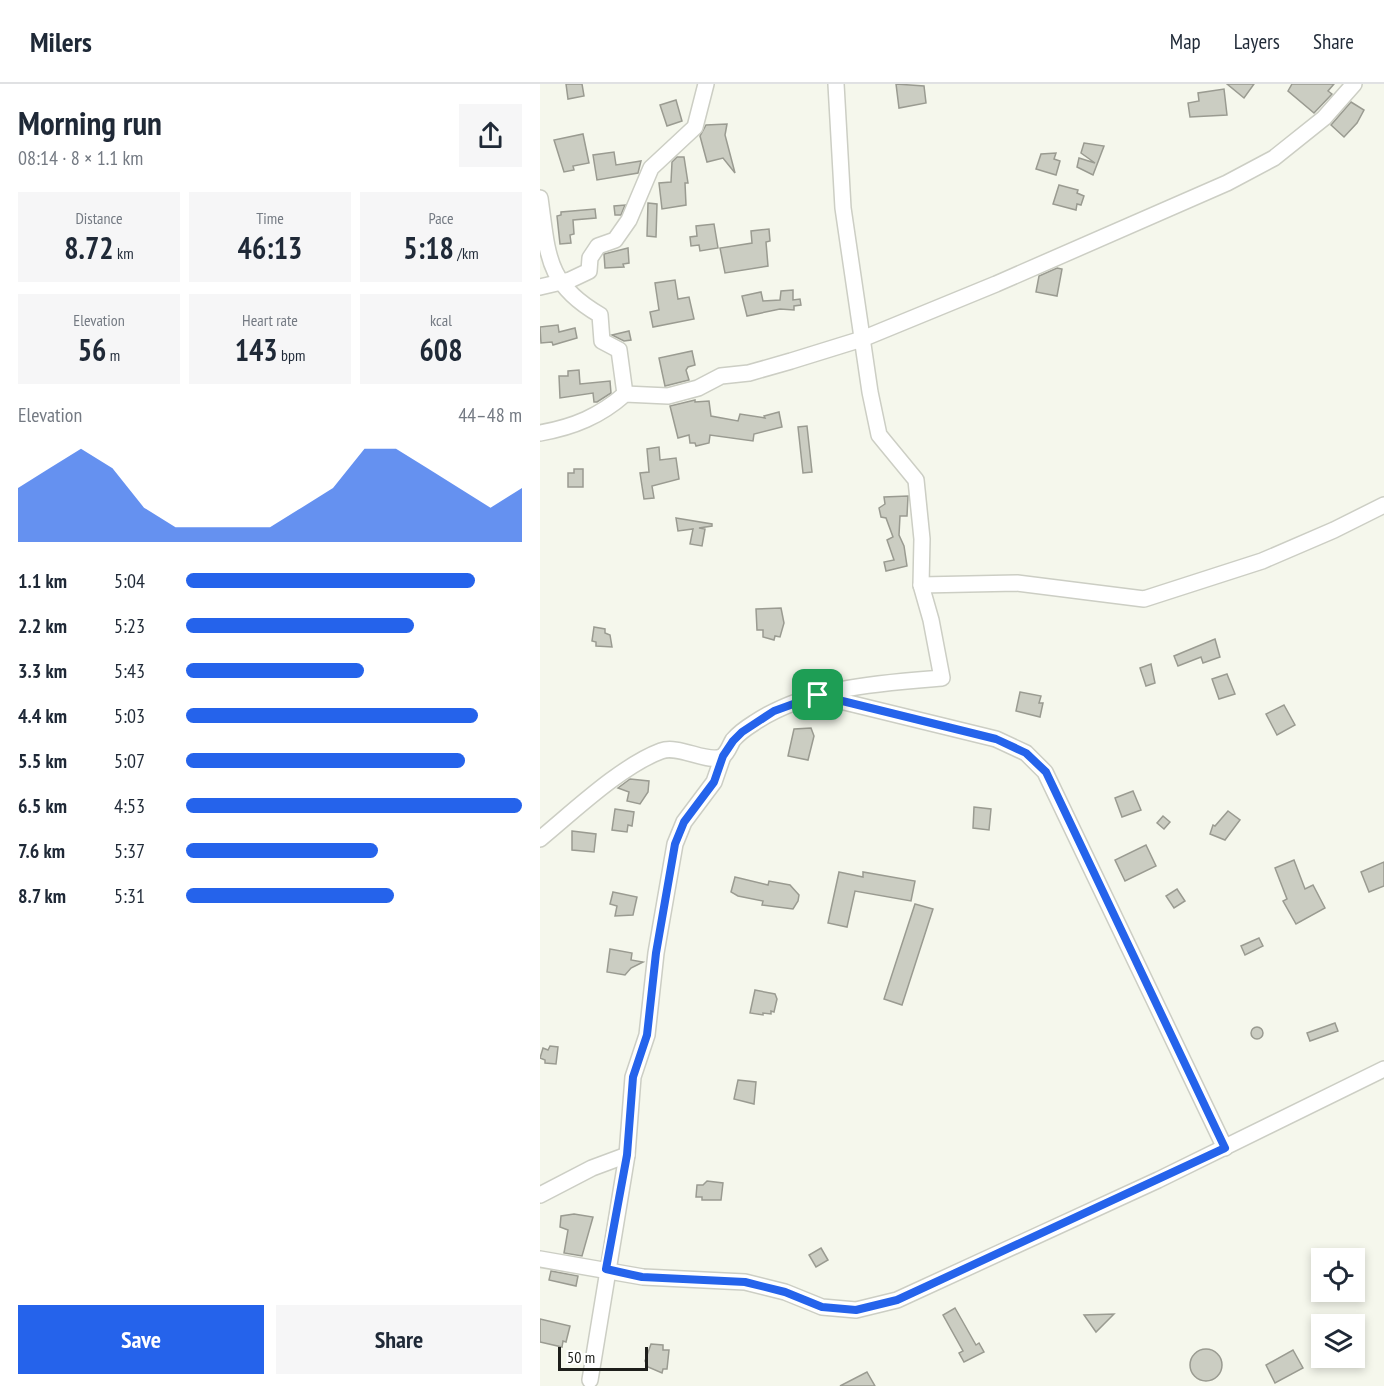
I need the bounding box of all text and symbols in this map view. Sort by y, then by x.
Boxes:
text: Milers [30,23,92,60]
text: Map [1170,28,1201,55]
text: Layers [1234,28,1280,55]
text: Share [1313,28,1354,55]
text: Morning run [18,101,162,144]
button: share [459,104,522,167]
text: 08:14 · 8 × 1.1 km [18,145,143,171]
text: Distance [75,208,123,228]
text: Time [256,208,284,228]
text: Pace [428,208,454,228]
text: 8.72 [64,228,114,267]
text: 46:13 [238,228,302,267]
text: 5:18 [403,228,454,267]
text: km [114,243,134,263]
text: /km [454,243,479,263]
text: Elevation [73,310,125,330]
text: Heart rate [242,310,298,330]
text: kcal [430,310,452,330]
text: 56 [78,330,106,369]
text: 143 [235,330,278,369]
text: 608 [419,330,463,369]
text: m [106,345,120,365]
text: bpm [278,345,305,365]
text: Elevation [18,402,82,428]
text: 44–48 m [458,402,522,428]
text: 1.1 km [18,568,67,594]
text: 5:04 [114,568,145,594]
text: 2.2 km [18,613,67,639]
text: 5:23 [114,613,145,639]
text: 3.3 km [18,658,67,684]
text: 5:43 [114,658,145,684]
pin [792,669,843,720]
icon: arrive [801,678,834,711]
text: 4.4 km [18,703,67,729]
text: 5:03 [114,703,145,729]
text: 5.5 km [18,748,67,774]
text: 5:07 [114,748,145,774]
text: 6.5 km [18,793,67,819]
text: 4:53 [114,793,145,819]
text: 7.6 km [18,838,65,864]
text: 5:37 [114,838,145,864]
text: 8.7 km [18,883,66,909]
text: 5:31 [114,883,145,909]
map controls [1311,1248,1365,1368]
button: locate [1311,1248,1365,1302]
button: Save [18,1305,264,1374]
button: Share [276,1305,522,1374]
button: layers [1311,1314,1365,1368]
scale bar [558,1344,648,1372]
text: 50 m [567,1347,595,1367]

